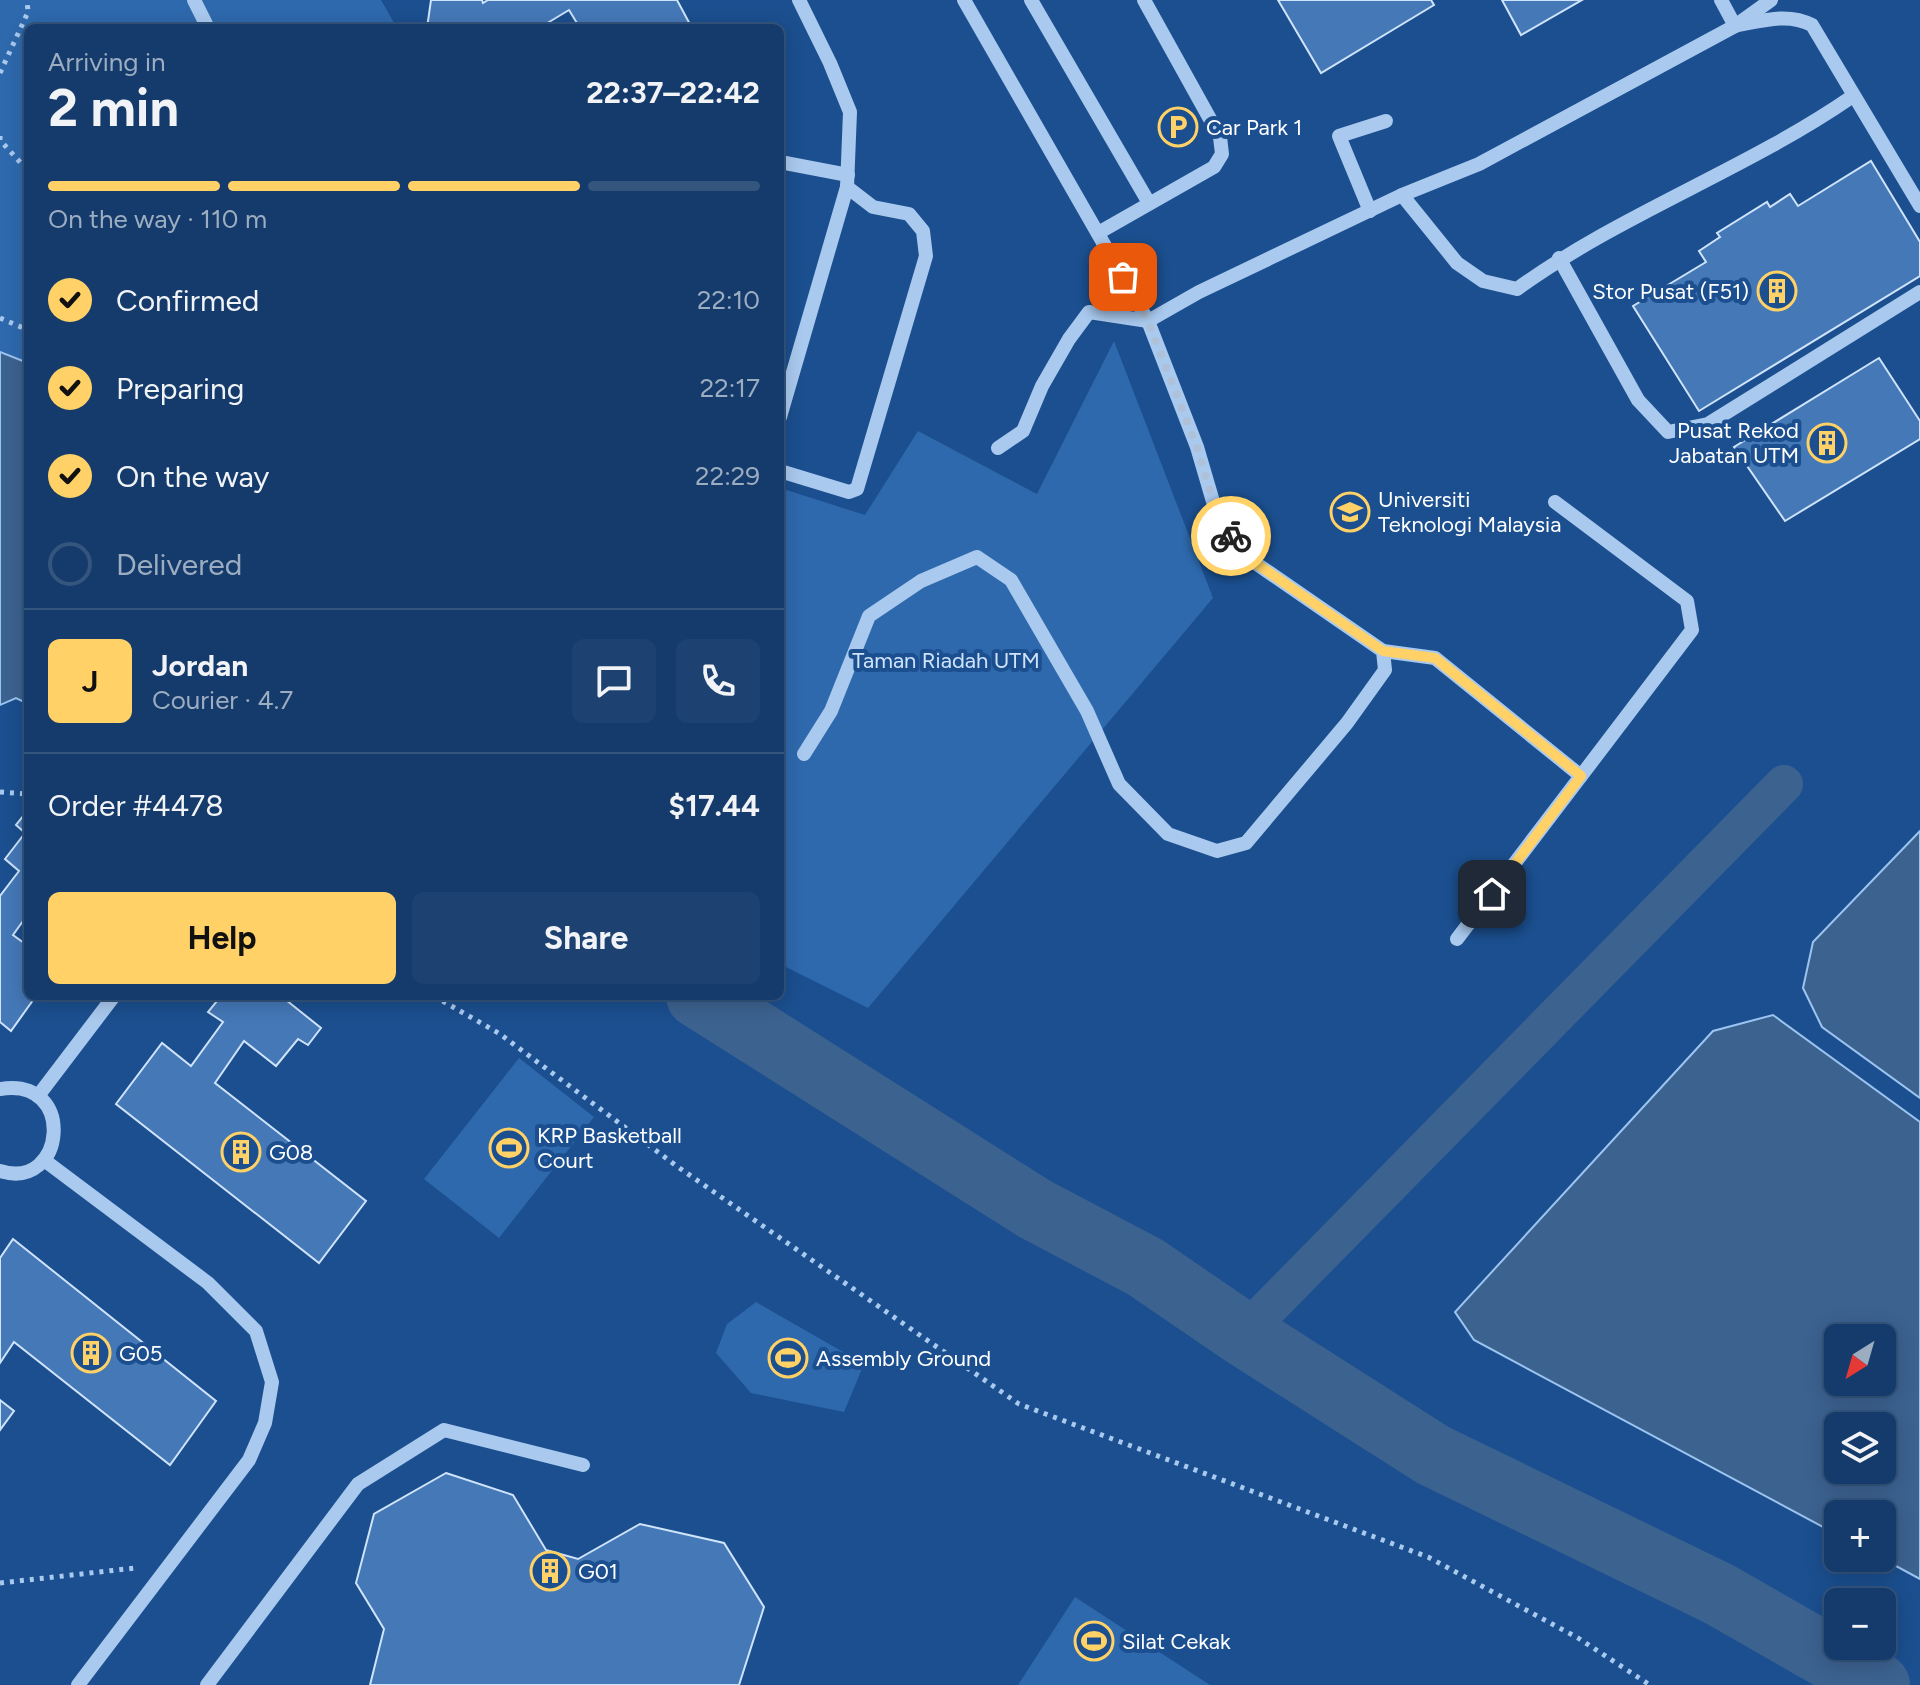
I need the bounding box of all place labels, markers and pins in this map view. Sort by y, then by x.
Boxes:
parking icon: Car Park 1 [1157,106,1199,148]
place label: Car Park 1 [1206,114,1302,141]
pin [1089,243,1157,311]
building icon: Stor Pusat (F51) [1756,270,1798,312]
place label: Stor Pusat (F51) [1592,278,1749,305]
place label: Pusat Rekod Jabatan UTM [1669,417,1799,469]
building icon: Pusat Rekod Jabatan UTM [1806,422,1848,464]
place label: Universiti Teknologi Malaysia [1378,486,1561,538]
school or university icon: Universiti Teknologi Malaysia [1329,491,1371,533]
pin [1458,860,1526,928]
place label: KRP Basketball Court [537,1122,682,1174]
sports icon: KRP Basketball Court [488,1127,530,1169]
building icon: G08 [220,1131,262,1173]
place label: G08 [269,1139,313,1166]
building icon: G05 [70,1332,112,1374]
sports icon: Assembly Ground [767,1337,809,1379]
place label: G05 [119,1340,162,1367]
place label: Assembly Ground [816,1345,991,1372]
building icon: G01 [529,1550,571,1592]
place label: G01 [578,1558,618,1585]
sports icon: Silat Cekak [1073,1620,1115,1662]
place label: Silat Cekak [1122,1628,1231,1655]

